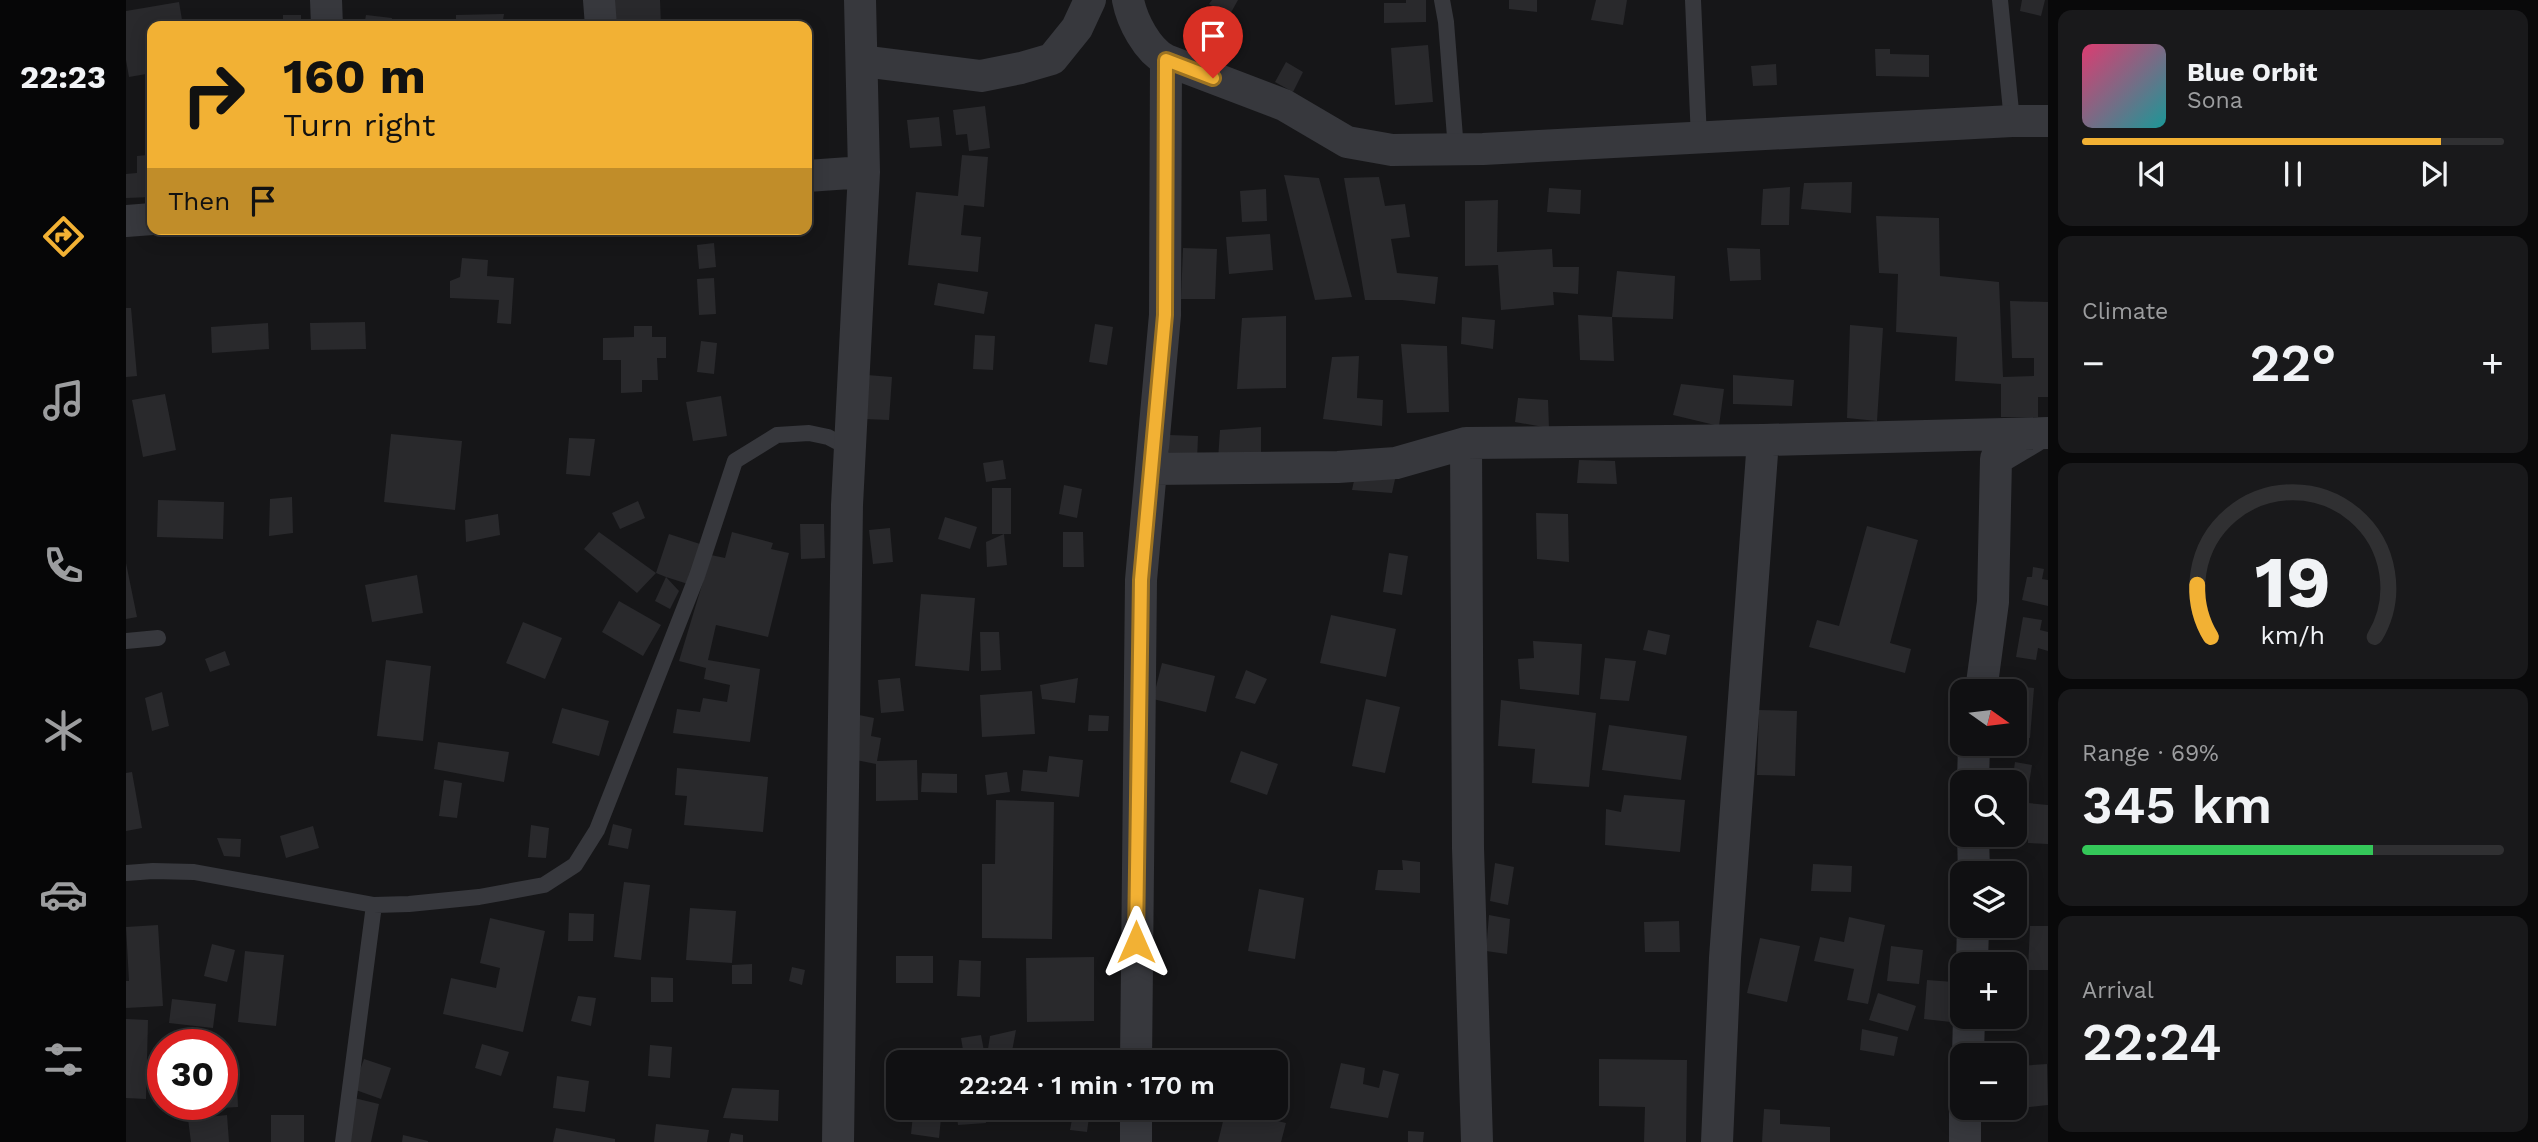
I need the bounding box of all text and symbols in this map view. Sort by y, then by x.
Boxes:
pin [1183,6,1243,78]
icon: arrive [1194,17,1232,55]
text: 160 m [283,47,426,105]
icon: right [168,49,259,140]
text: Blue Orbit [2187,57,2317,87]
text: 22:23 [20,58,106,96]
text: Sona [2187,87,2243,114]
text: Turn right [283,106,435,144]
icon: previous [2133,155,2171,193]
icon: pause [2274,155,2312,193]
icon: next [2415,155,2453,193]
icon: arrive [244,182,282,220]
text: Then [168,186,230,216]
icon: directions [39,212,88,261]
text: Climate [2082,298,2168,325]
text: 22° [2250,333,2336,394]
text: − [2082,341,2105,385]
text: + [2481,341,2504,385]
icon: music [39,376,88,425]
text: 19 [2255,539,2331,625]
icon: phone [39,541,88,590]
text: km/h [2261,621,2325,650]
north arrow [1950,679,2026,756]
map controls [1950,679,2027,1120]
icon: climate [39,706,88,755]
text: Range · 69% [2082,740,2219,767]
button: search [1950,770,2027,847]
text: 345 km [2082,775,2272,836]
button: layers [1950,861,2027,938]
icon: car [39,870,88,919]
position arrow [1099,905,1173,979]
button: + [1950,952,2027,1029]
text: Arrival [2082,977,2154,1004]
text: 22:24 [2082,1012,2222,1073]
speed limit sign: 30 [147,1029,238,1120]
icon: filters [39,1035,88,1084]
button: − [1950,1043,2027,1120]
text: 22:24 · 1 min · 170 m [959,1070,1215,1100]

